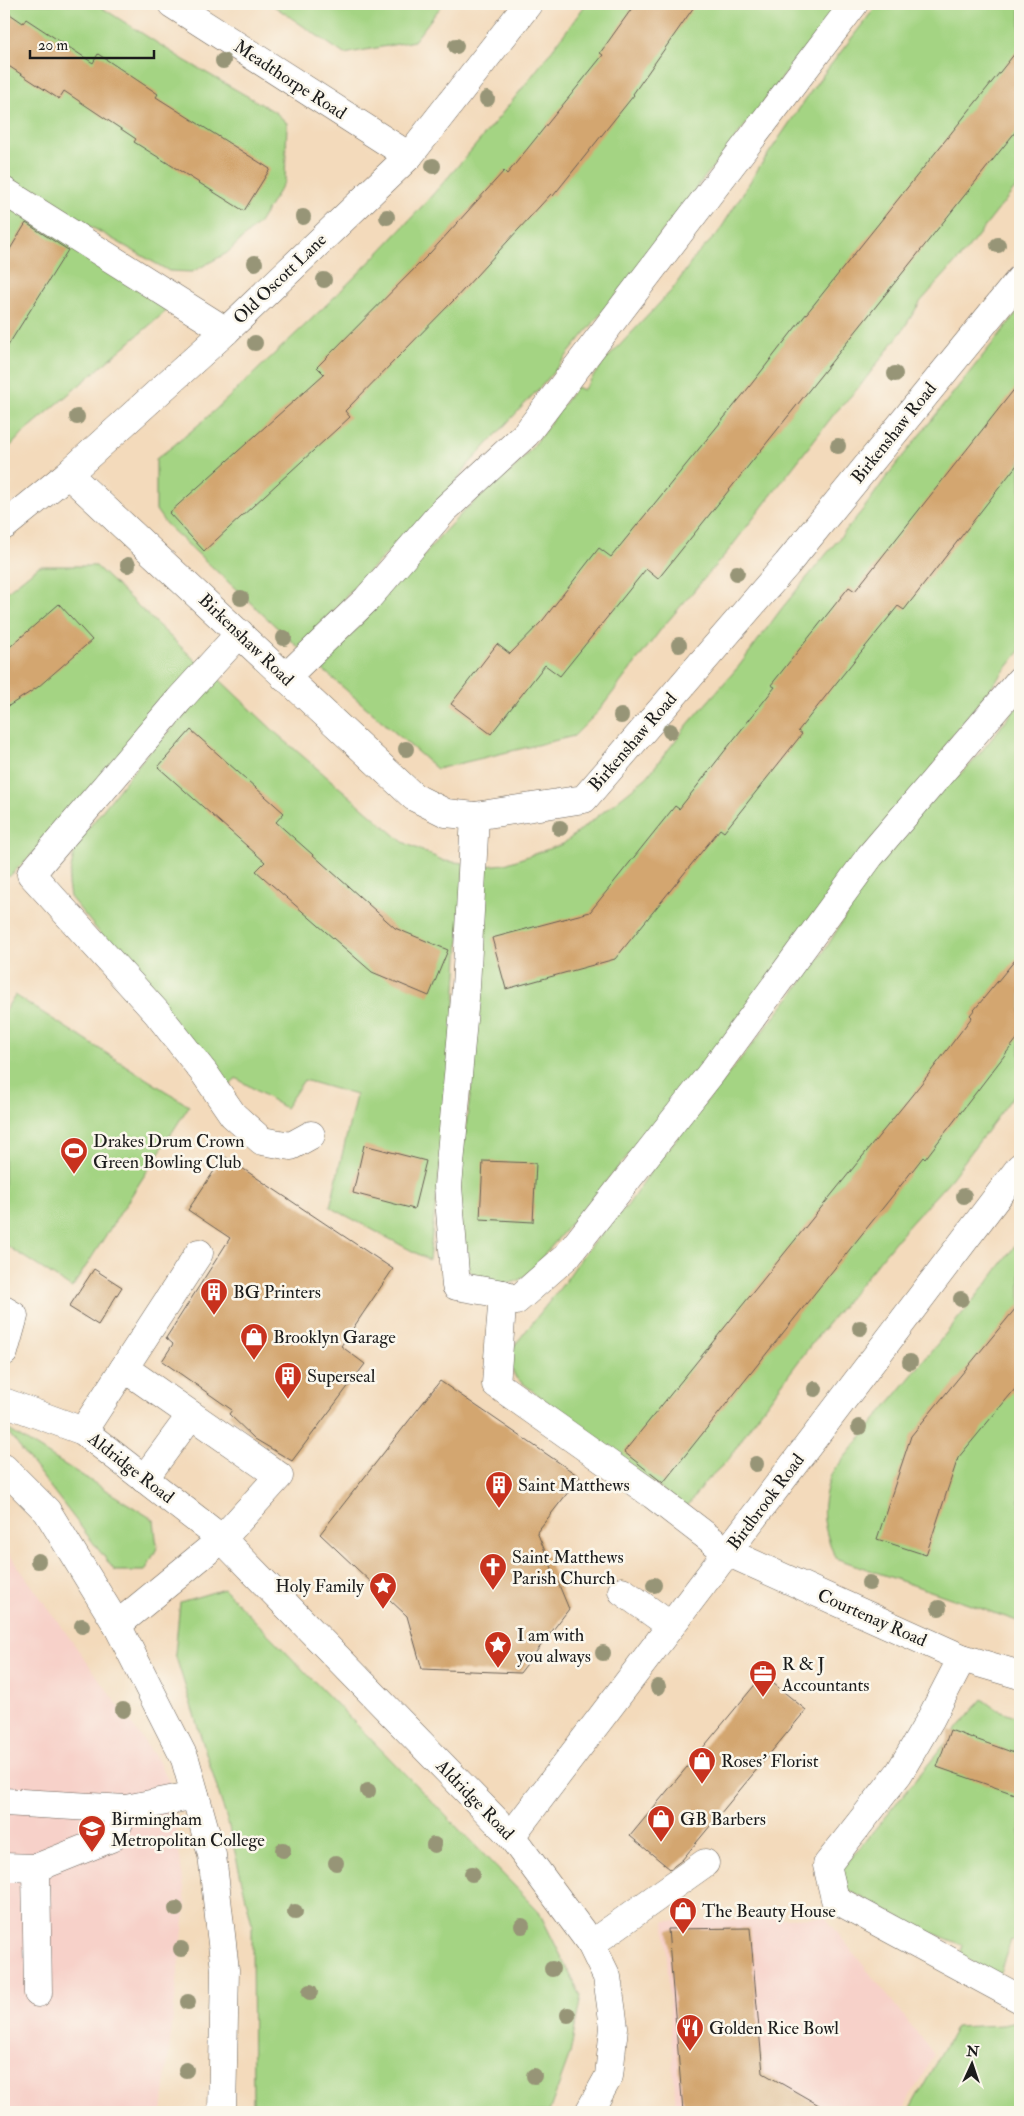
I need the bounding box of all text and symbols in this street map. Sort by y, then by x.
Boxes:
scale bar [30,28,154,60]
street label: Meadthorpe Road [229,35,351,125]
text: 20 m [38,36,68,55]
street label: Old Oscott Lane [228,228,332,329]
street label: Birkenshaw Road [846,378,942,488]
street label: Birkenshaw Road [194,589,299,691]
street label: Birkenshaw Road [584,688,682,796]
place label: Drakes Drum Crown Green Bowling Club [93,1130,245,1174]
sports icon: Drakes Drum Crown Green Bowling Club [59,1136,89,1175]
building icon: BG Printers [199,1277,229,1316]
place label: BG Printers [233,1281,321,1304]
shop icon: Brooklyn Garage [239,1322,269,1361]
place label: Brooklyn Garage [273,1326,396,1349]
building icon: Superseal [273,1361,303,1400]
place label: Superseal [307,1365,376,1388]
street label: Aldridge Road [83,1427,179,1509]
street label: Birdbrook Road [722,1449,810,1555]
building icon: Saint Matthews [484,1470,514,1509]
place label: Saint Matthews [518,1474,630,1497]
place label: Saint Matthews Parish Church [512,1546,624,1590]
church icon: Saint Matthews Parish Church [478,1552,508,1591]
place icon: Holy Family [368,1571,398,1610]
place label: Holy Family [275,1575,365,1598]
street label: Courtenay Road [814,1584,930,1652]
place label: I am with you always [517,1624,591,1668]
place icon: I am with you always [483,1630,513,1669]
place label: R & J Accountants [781,1653,869,1697]
office icon: R & J Accountants [748,1659,778,1698]
shop icon: Roses' Florist [687,1746,717,1785]
place label: Roses' Florist [721,1750,819,1773]
street label: Aldridge Road [430,1754,519,1845]
shop icon: GB Barbers [646,1804,676,1843]
place label: Birmingham Metropolitan College [111,1808,265,1852]
place label: GB Barbers [680,1808,766,1831]
school or university icon: Birmingham Metropolitan College [77,1814,107,1853]
shop icon: The Beauty House [668,1896,698,1935]
place label: The Beauty House [702,1900,836,1923]
restaurant icon: Golden Rice Bowl [675,2013,705,2052]
place label: Golden Rice Bowl [709,2017,839,2040]
north arrow [946,2038,996,2088]
text: N [965,2043,980,2060]

